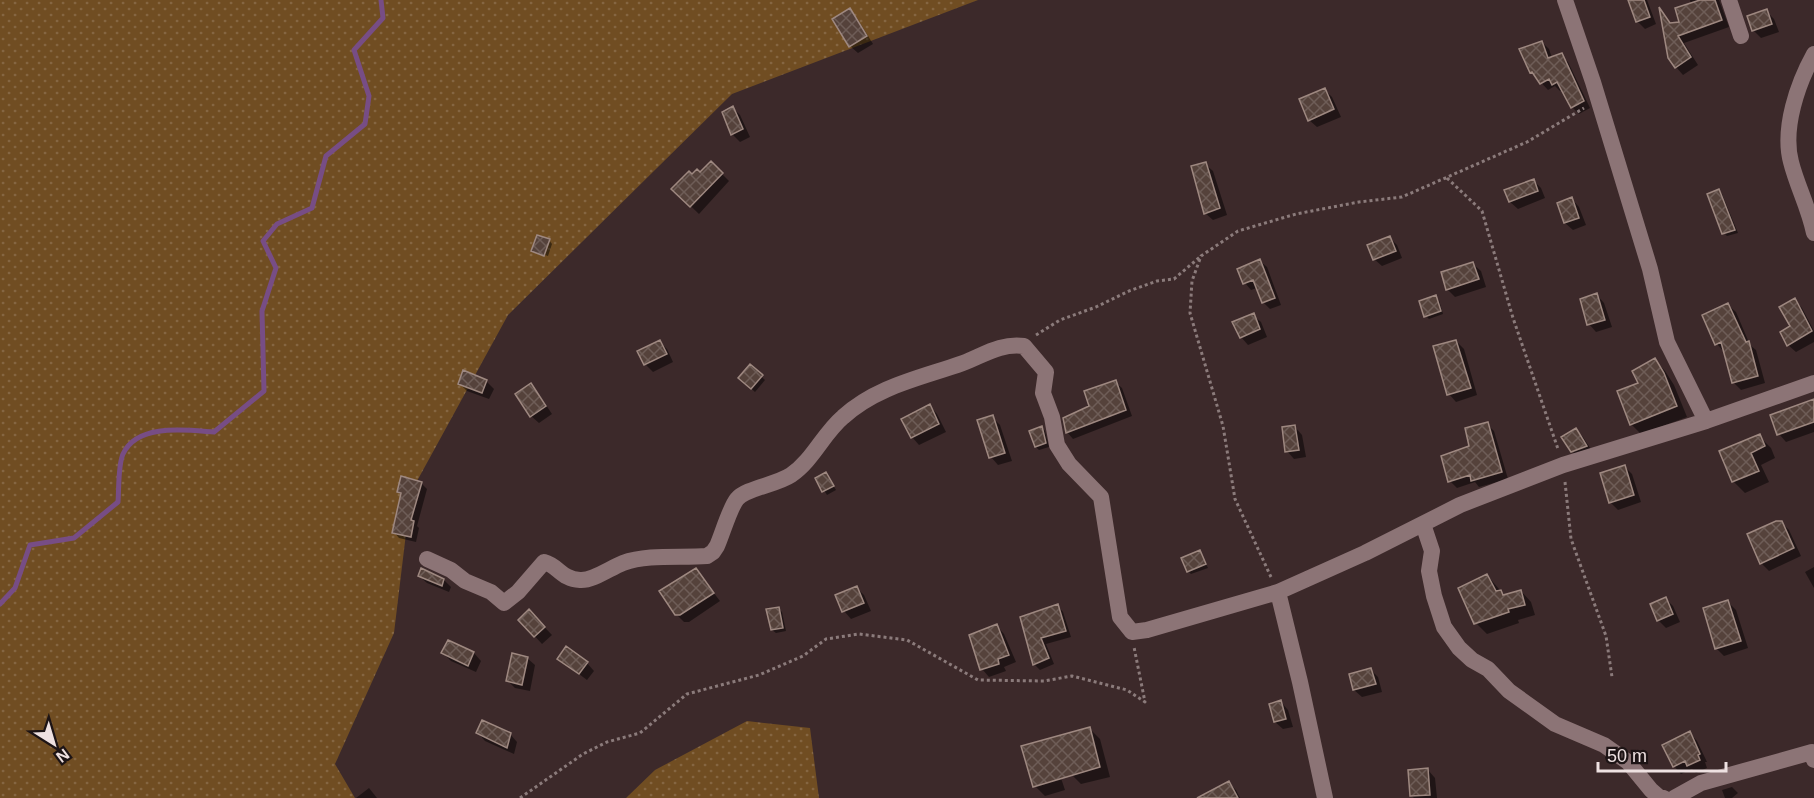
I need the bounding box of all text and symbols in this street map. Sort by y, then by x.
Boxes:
north arrow [24,714,84,774]
scale bar [1598,735,1726,773]
text: N [53,745,72,766]
text: 50 m [1607,746,1647,766]

